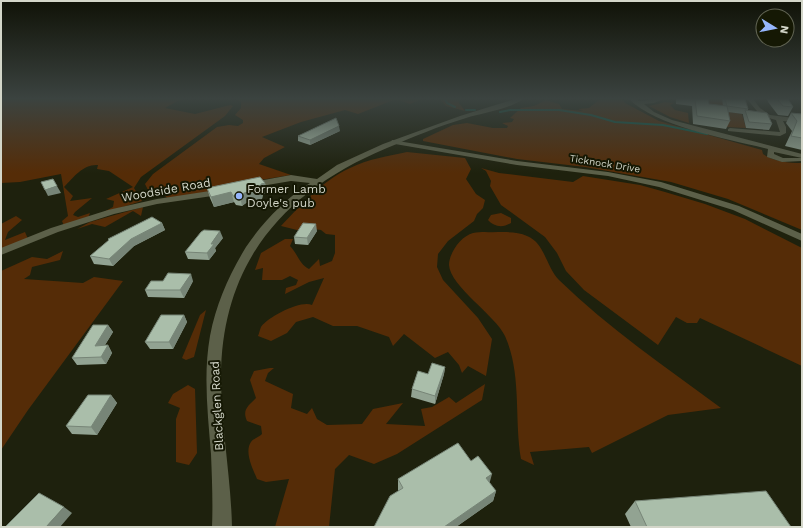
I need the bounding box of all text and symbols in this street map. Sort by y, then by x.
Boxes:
north arrow [755,8,795,48]
text: N [777,25,791,35]
street label: Ticknock Drive [569,152,641,175]
street label: Woodside Road [120,175,212,205]
place label: Former Lamb Doyle's pub [247,182,326,210]
marker: Former Lamb Doyle's pub [234,191,244,201]
street label: Blackglen Road [208,361,226,451]

